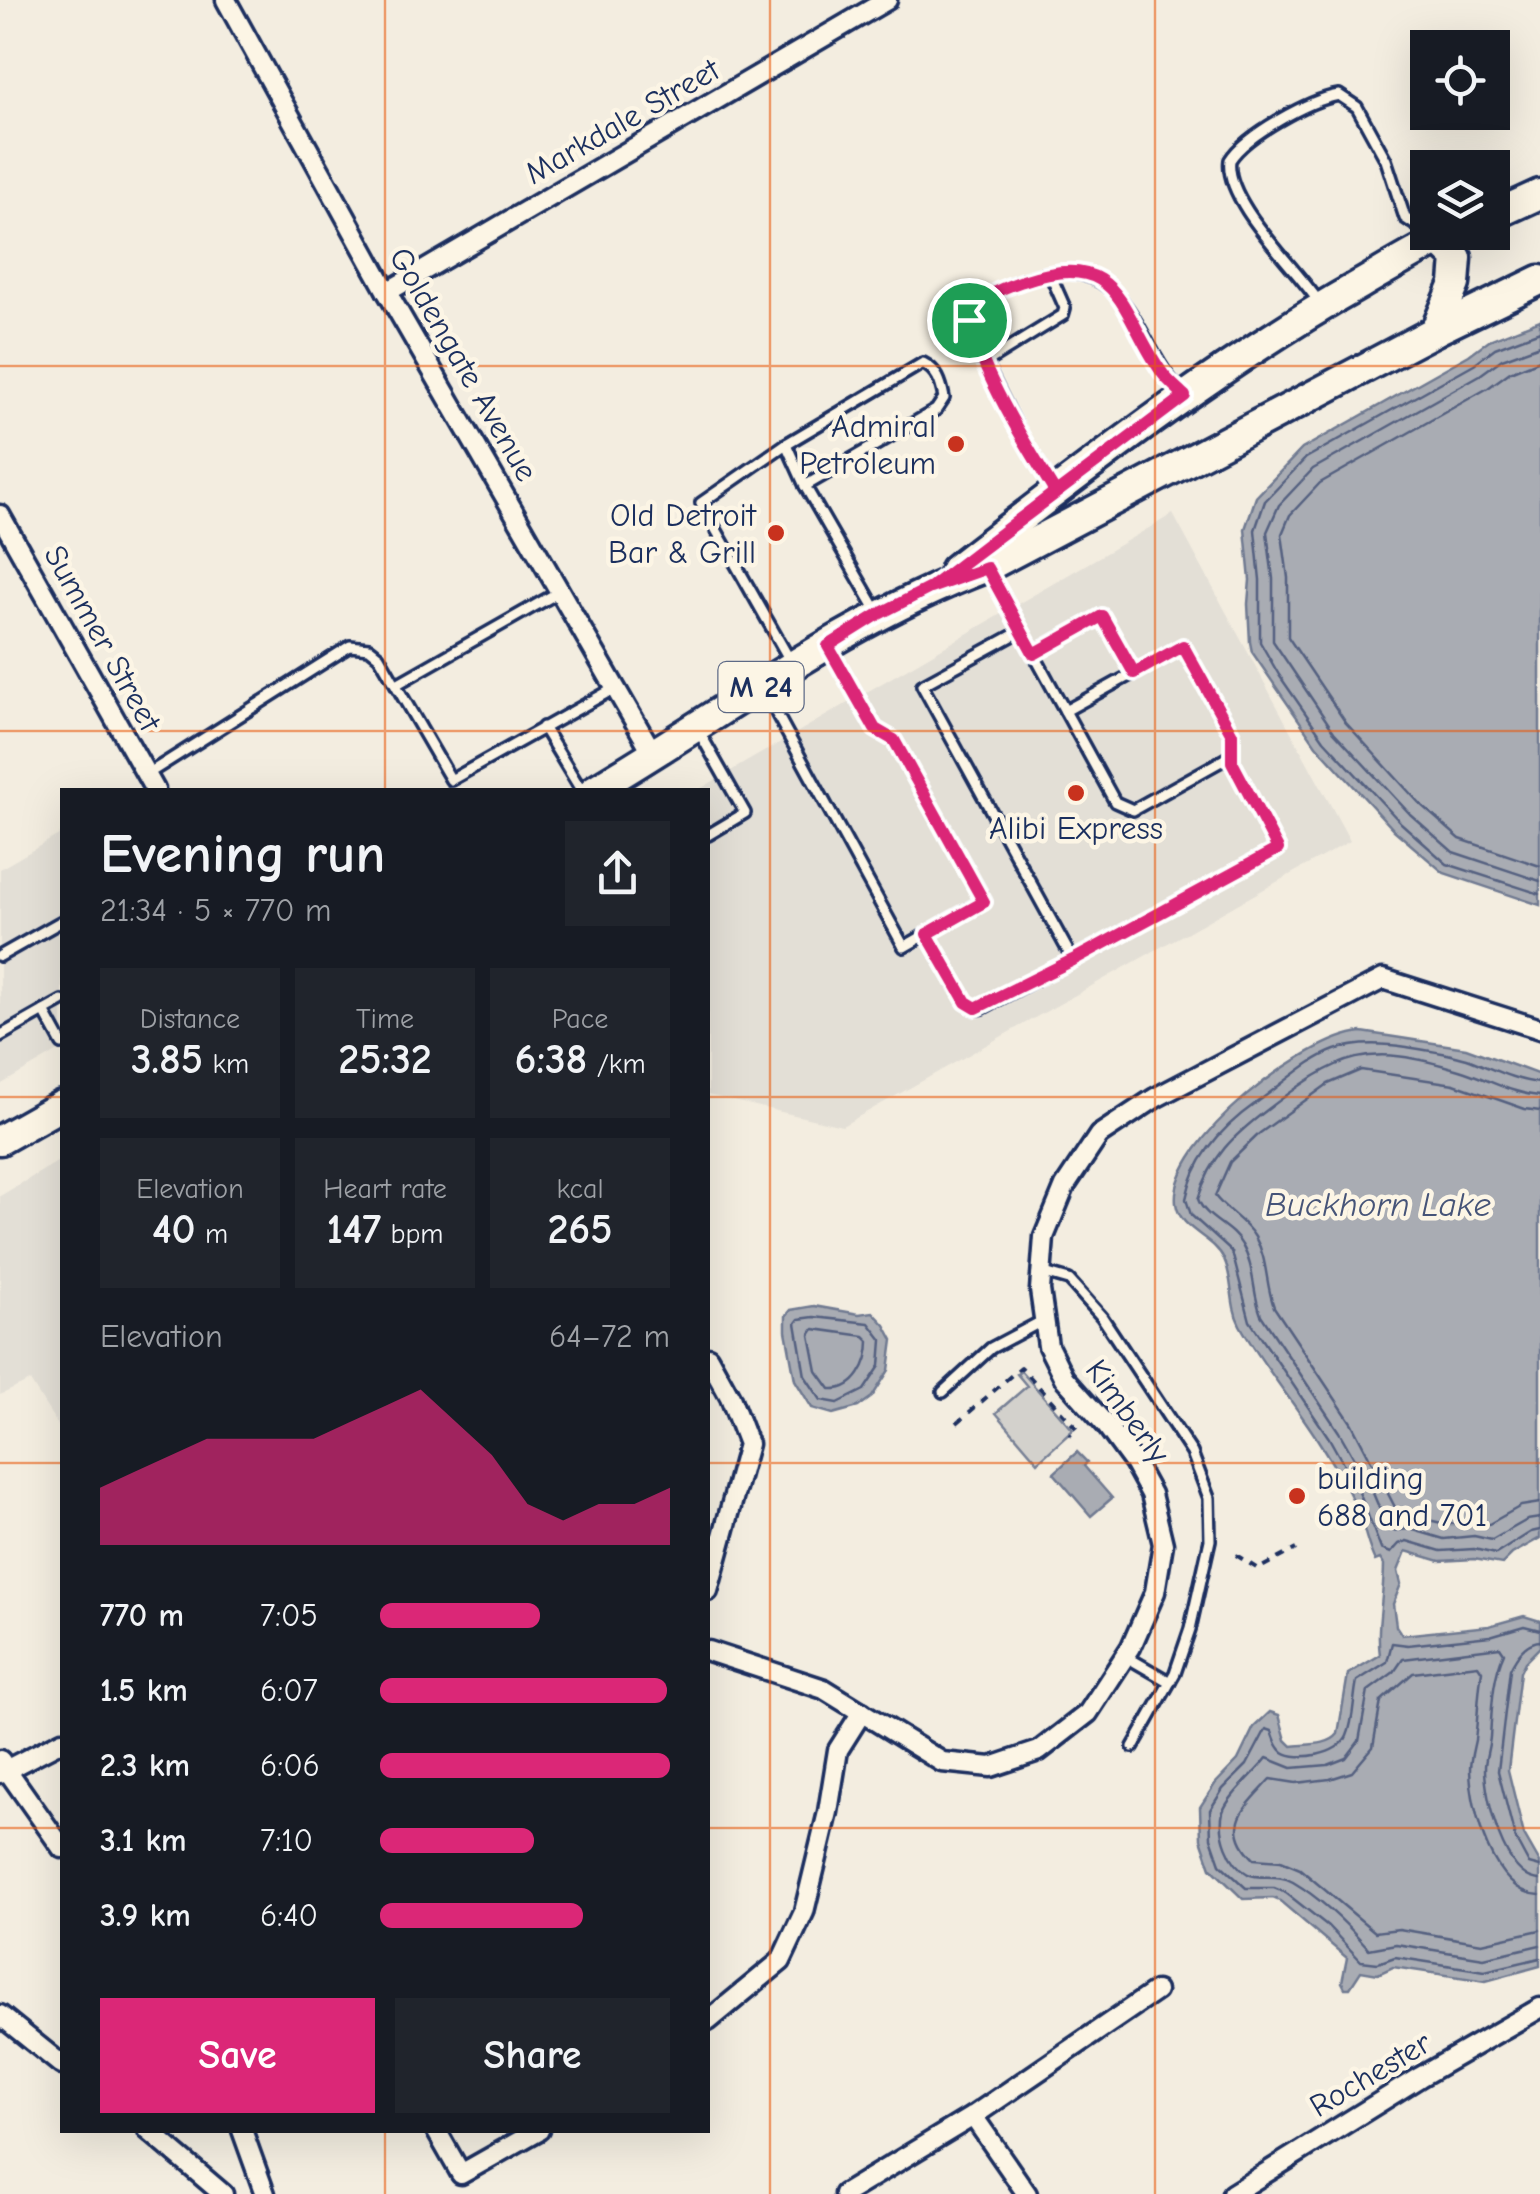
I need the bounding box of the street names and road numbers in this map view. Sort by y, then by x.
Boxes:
street label: Markdale Street [519,50,727,192]
street label: Goldengate Avenue [382,241,545,488]
street label: Summer Street [36,539,169,738]
road number: M 24 [718,662,804,712]
street label: Kimberly [1078,1352,1178,1471]
street label: Rochester [1303,2024,1438,2125]

